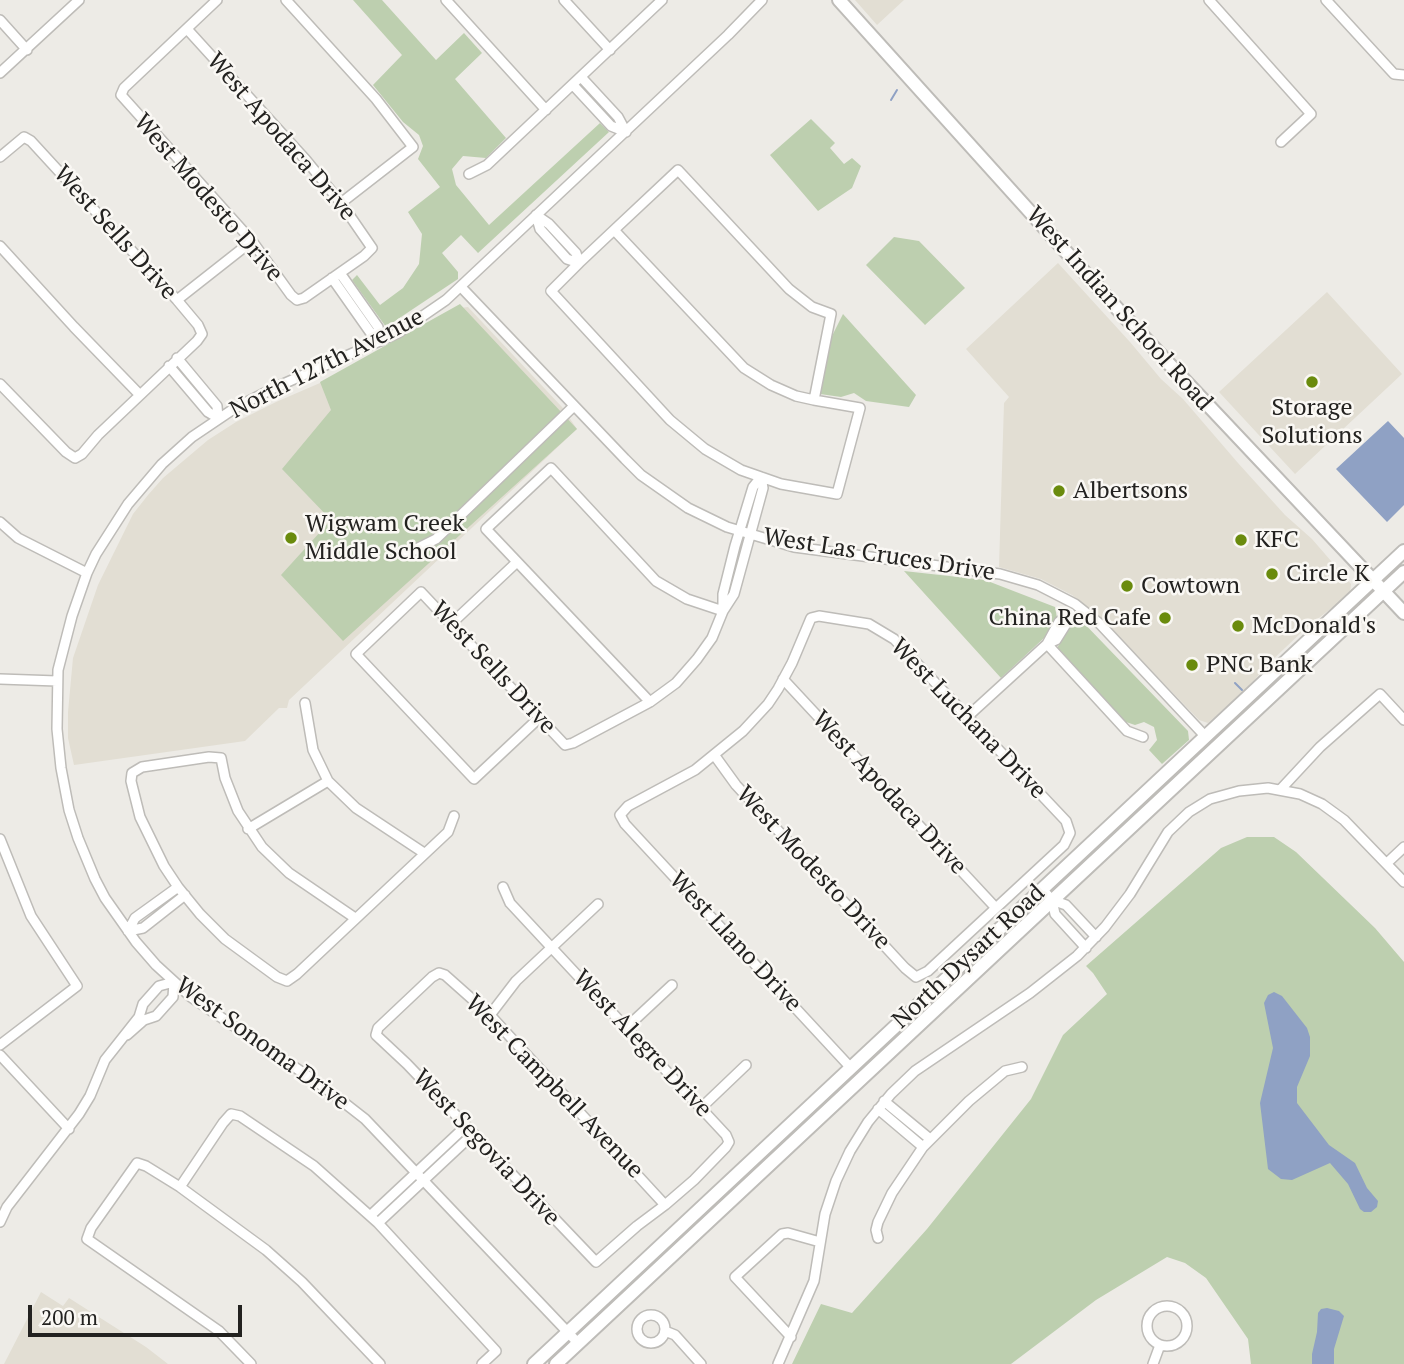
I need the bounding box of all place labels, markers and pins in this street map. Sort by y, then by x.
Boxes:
marker: Storage Solutions [1304,374,1320,390]
place label: Storage Solutions [1261,394,1363,450]
place label: Albertsons [1073,477,1188,505]
marker: Albertsons [1051,483,1067,499]
place label: Wigwam Creek Middle School [305,510,465,566]
place label: KFC [1255,526,1299,554]
marker: Wigwam Creek Middle School [283,530,299,546]
marker: KFC [1233,532,1249,548]
place label: Circle K [1286,560,1370,588]
marker: Circle K [1264,566,1280,582]
place label: Cowtown [1141,572,1240,600]
marker: Cowtown [1119,578,1135,594]
place label: China Red Cafe [989,604,1151,632]
marker: China Red Cafe [1157,610,1173,626]
place label: McDonald's [1252,612,1376,640]
marker: McDonald's [1230,618,1246,634]
place label: PNC Bank [1206,651,1313,679]
marker: PNC Bank [1184,657,1200,673]

